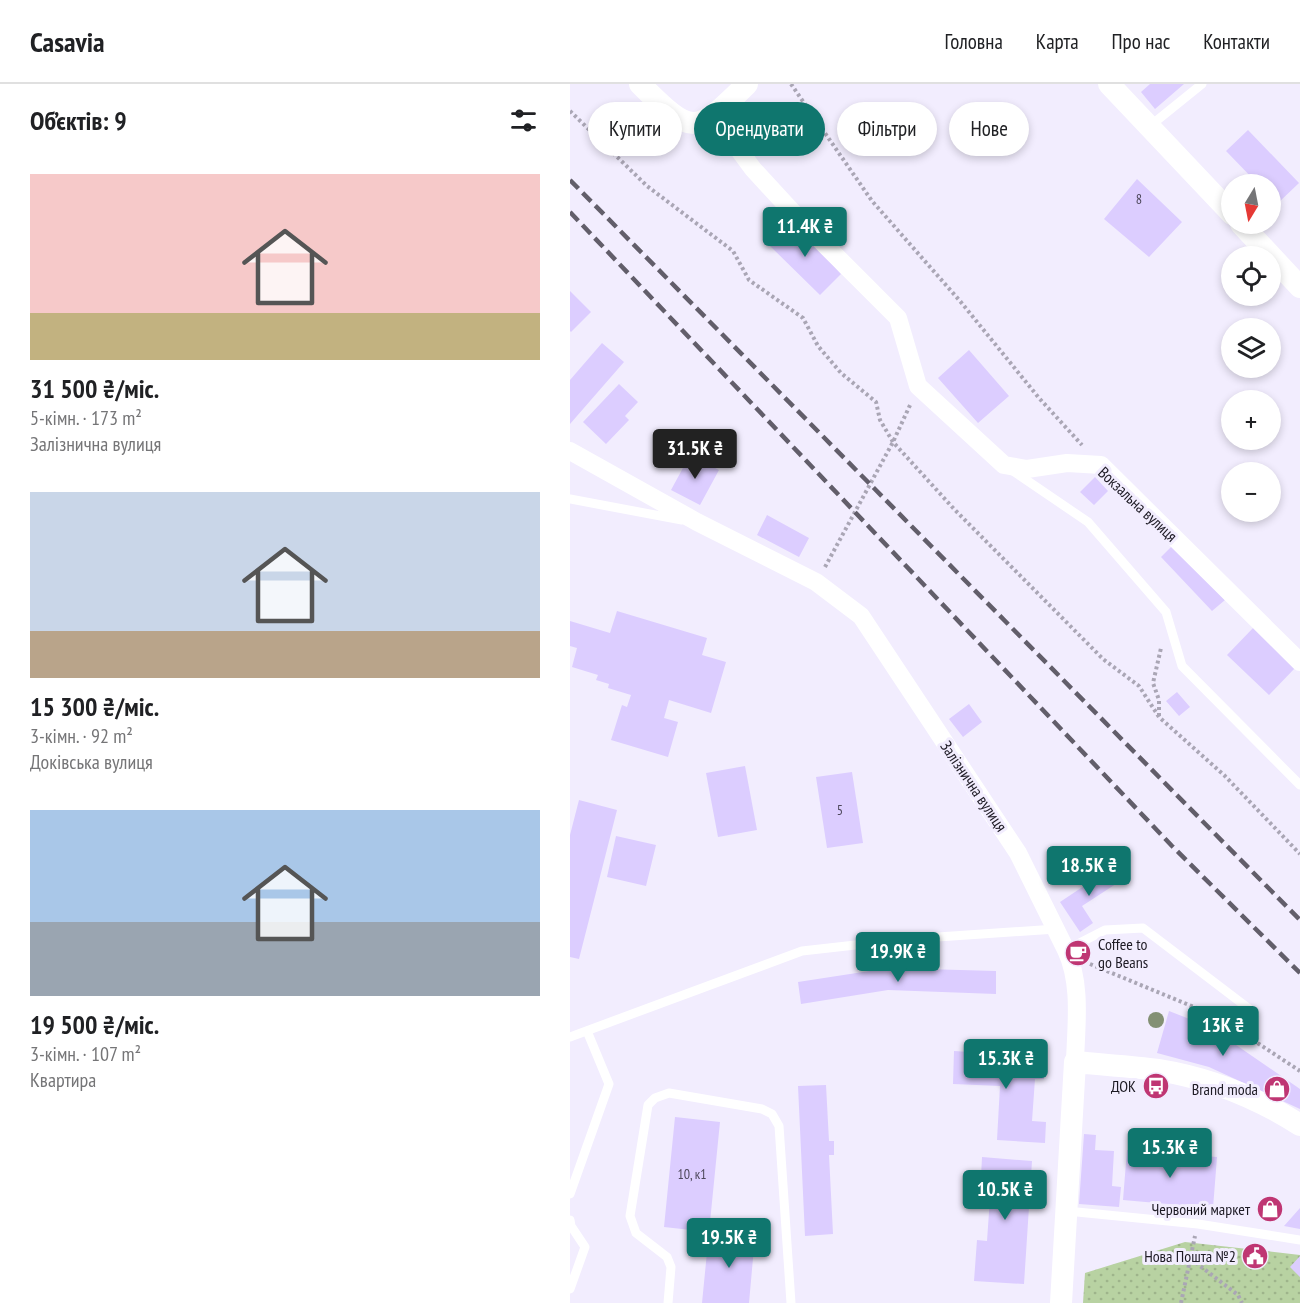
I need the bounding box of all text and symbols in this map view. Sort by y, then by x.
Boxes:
text: Casavia [30,23,105,60]
text: Головна [945,28,1003,55]
text: Карта [1036,28,1079,55]
text: Про нас [1112,28,1170,55]
text: Контакти [1203,28,1270,55]
chip: Купити [588,102,682,156]
chip: Орендувати [694,102,825,156]
chip: Фільтри [837,102,937,156]
chip: Нове [949,102,1029,156]
text: Об’єктів: 9 [30,104,127,137]
icon: filters [507,104,540,137]
north arrow [1221,174,1281,234]
map controls [1221,174,1281,522]
house number: 8 [1136,190,1142,208]
pin: 11.4K ₴ [750,207,860,258]
icon: home [231,213,339,321]
text: 11.4K ₴ [777,213,833,239]
button: locate [1221,246,1281,306]
button: layers [1221,318,1281,378]
text: 31 500 ₴/міс. [30,372,159,405]
button: + [1221,390,1281,450]
text: 5-кімн. · 173 m² [30,405,142,431]
pin: 31.5K ₴ [640,429,750,480]
text: Залізнична вулиця [30,431,161,457]
text: 31.5K ₴ [667,435,723,461]
street label: Вокзальна вулиця [1094,462,1182,546]
button: − [1221,462,1281,522]
icon: home [231,531,339,639]
text: 15 300 ₴/міс. [30,690,159,723]
text: 3-кімн. · 92 m² [30,723,133,749]
street label: Залізнична вулиця [936,737,1012,835]
text: Доківська вулиця [30,749,153,775]
house number: 5 [837,801,843,819]
pin: 18.5K ₴ [1034,846,1144,897]
icon: home [231,849,339,957]
text: 18.5K ₴ [1061,852,1117,878]
pin: 19.9K ₴ [843,932,953,983]
place label: Coffee to go Beans [1098,934,1148,972]
text: 19.9K ₴ [870,938,926,964]
cafe icon: Coffee to go Beans [1063,938,1093,968]
pin: 13K ₴ [1181,1006,1265,1057]
text: 19 500 ₴/міс. [30,1008,159,1041]
text: 13K ₴ [1202,1012,1244,1038]
pin: 15.3K ₴ [951,1039,1061,1090]
text: 3-кімн. · 107 m² [30,1041,141,1067]
text: 15.3K ₴ [978,1045,1034,1071]
text: Квартира [30,1067,96,1093]
bus stop icon: ДОК [1141,1071,1171,1101]
shop icon: Brand moda [1262,1074,1292,1104]
place label: ДОК [1111,1076,1136,1096]
place label: Brand moda [1192,1079,1258,1099]
pin: 15.3K ₴ [1115,1128,1225,1179]
text: 15.3K ₴ [1142,1134,1198,1160]
house number: 10, к1 [678,1165,706,1183]
pin: 10.5K ₴ [950,1170,1060,1221]
text: 10.5K ₴ [977,1176,1033,1202]
shop icon: Червоний маркет [1255,1194,1285,1224]
place label: Червоний маркет [1151,1199,1251,1219]
pin: 19.5K ₴ [674,1218,784,1269]
text: 19.5K ₴ [701,1224,757,1250]
public building icon: Нова Пошта №2 [1240,1241,1270,1271]
place label: Нова Пошта №2 [1144,1246,1236,1266]

